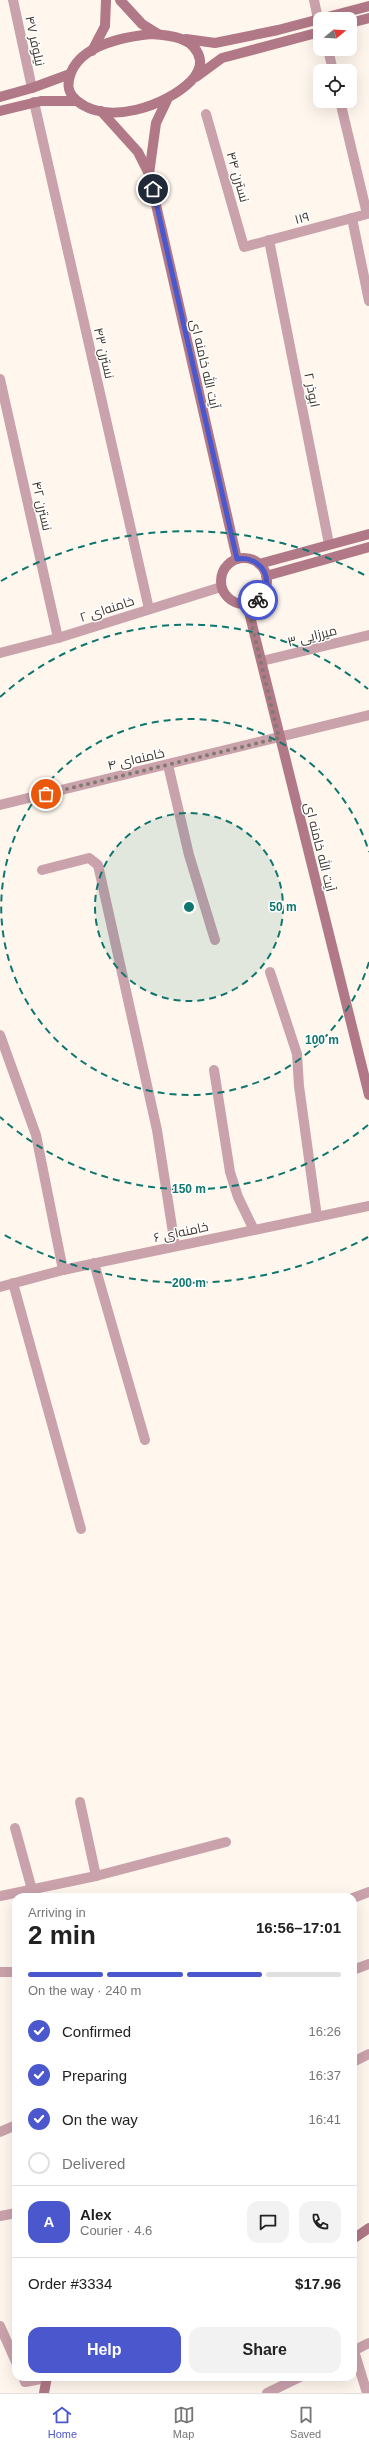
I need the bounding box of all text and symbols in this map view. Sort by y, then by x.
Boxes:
north arrow [313,12,357,56]
map controls [313,12,357,108]
street label: نیلوفر ۴۷ [22,15,48,67]
button: locate [313,64,357,108]
street label: نسترن ۴۴ [224,150,252,204]
pin [136,172,170,206]
icon: home [142,178,164,200]
street label: ۱۱۹ [293,209,311,227]
street label: آیت الله خامنه ای [187,318,224,411]
street label: نسترن ۴۳ [91,326,117,380]
street label: ابوذر ۲ [301,372,323,408]
street label: نسترن ۴۲ [29,480,55,532]
courier [238,580,278,620]
icon: bike [247,589,269,611]
street label: خامنه‌ای ۲ [78,593,136,625]
street label: میرزایی ۳ [286,623,338,649]
street label: خامنه‌ای ۴ [106,745,166,773]
pin [29,777,63,811]
icon: bag [35,783,57,805]
street label: آیت الله خامنه ای [302,801,339,894]
centre of rings [182,900,196,914]
text: 50 m [269,900,297,914]
text: 100 m [305,1033,339,1047]
text: 150 m [172,1182,206,1196]
street label: خامنه‌ای ۶ [152,1219,210,1245]
text: 200 m [172,1276,206,1290]
text: Arriving in [28,1905,86,1920]
text: 16:56–17:01 [256,1919,341,1936]
text: 2 min [28,1920,96,1950]
text: On the way · 240 m [28,1983,141,1998]
icon: check [28,2020,50,2042]
text: Confirmed [62,2023,131,2040]
text: 16:26 [308,2024,341,2039]
icon: check [28,2064,50,2086]
text: Preparing [62,2067,127,2084]
text: 16:37 [308,2068,341,2083]
icon: check [28,2108,50,2130]
text: On the way [62,2111,138,2128]
text: 16:41 [308,2112,341,2127]
text: Delivered [62,2155,125,2172]
button: chat [247,2201,289,2243]
button: phone [299,2201,341,2243]
text: Alex [80,2206,112,2223]
text: A [44,2213,54,2230]
text: Courier · 4.6 [80,2223,152,2238]
text: Order #3334 [28,2275,112,2292]
text: $17.96 [295,2275,341,2292]
button: Help [28,2327,181,2373]
button: Share [189,2327,341,2373]
tab: Home [48,2404,77,2440]
tab: Map [173,2404,195,2440]
tab: Saved [290,2404,321,2440]

